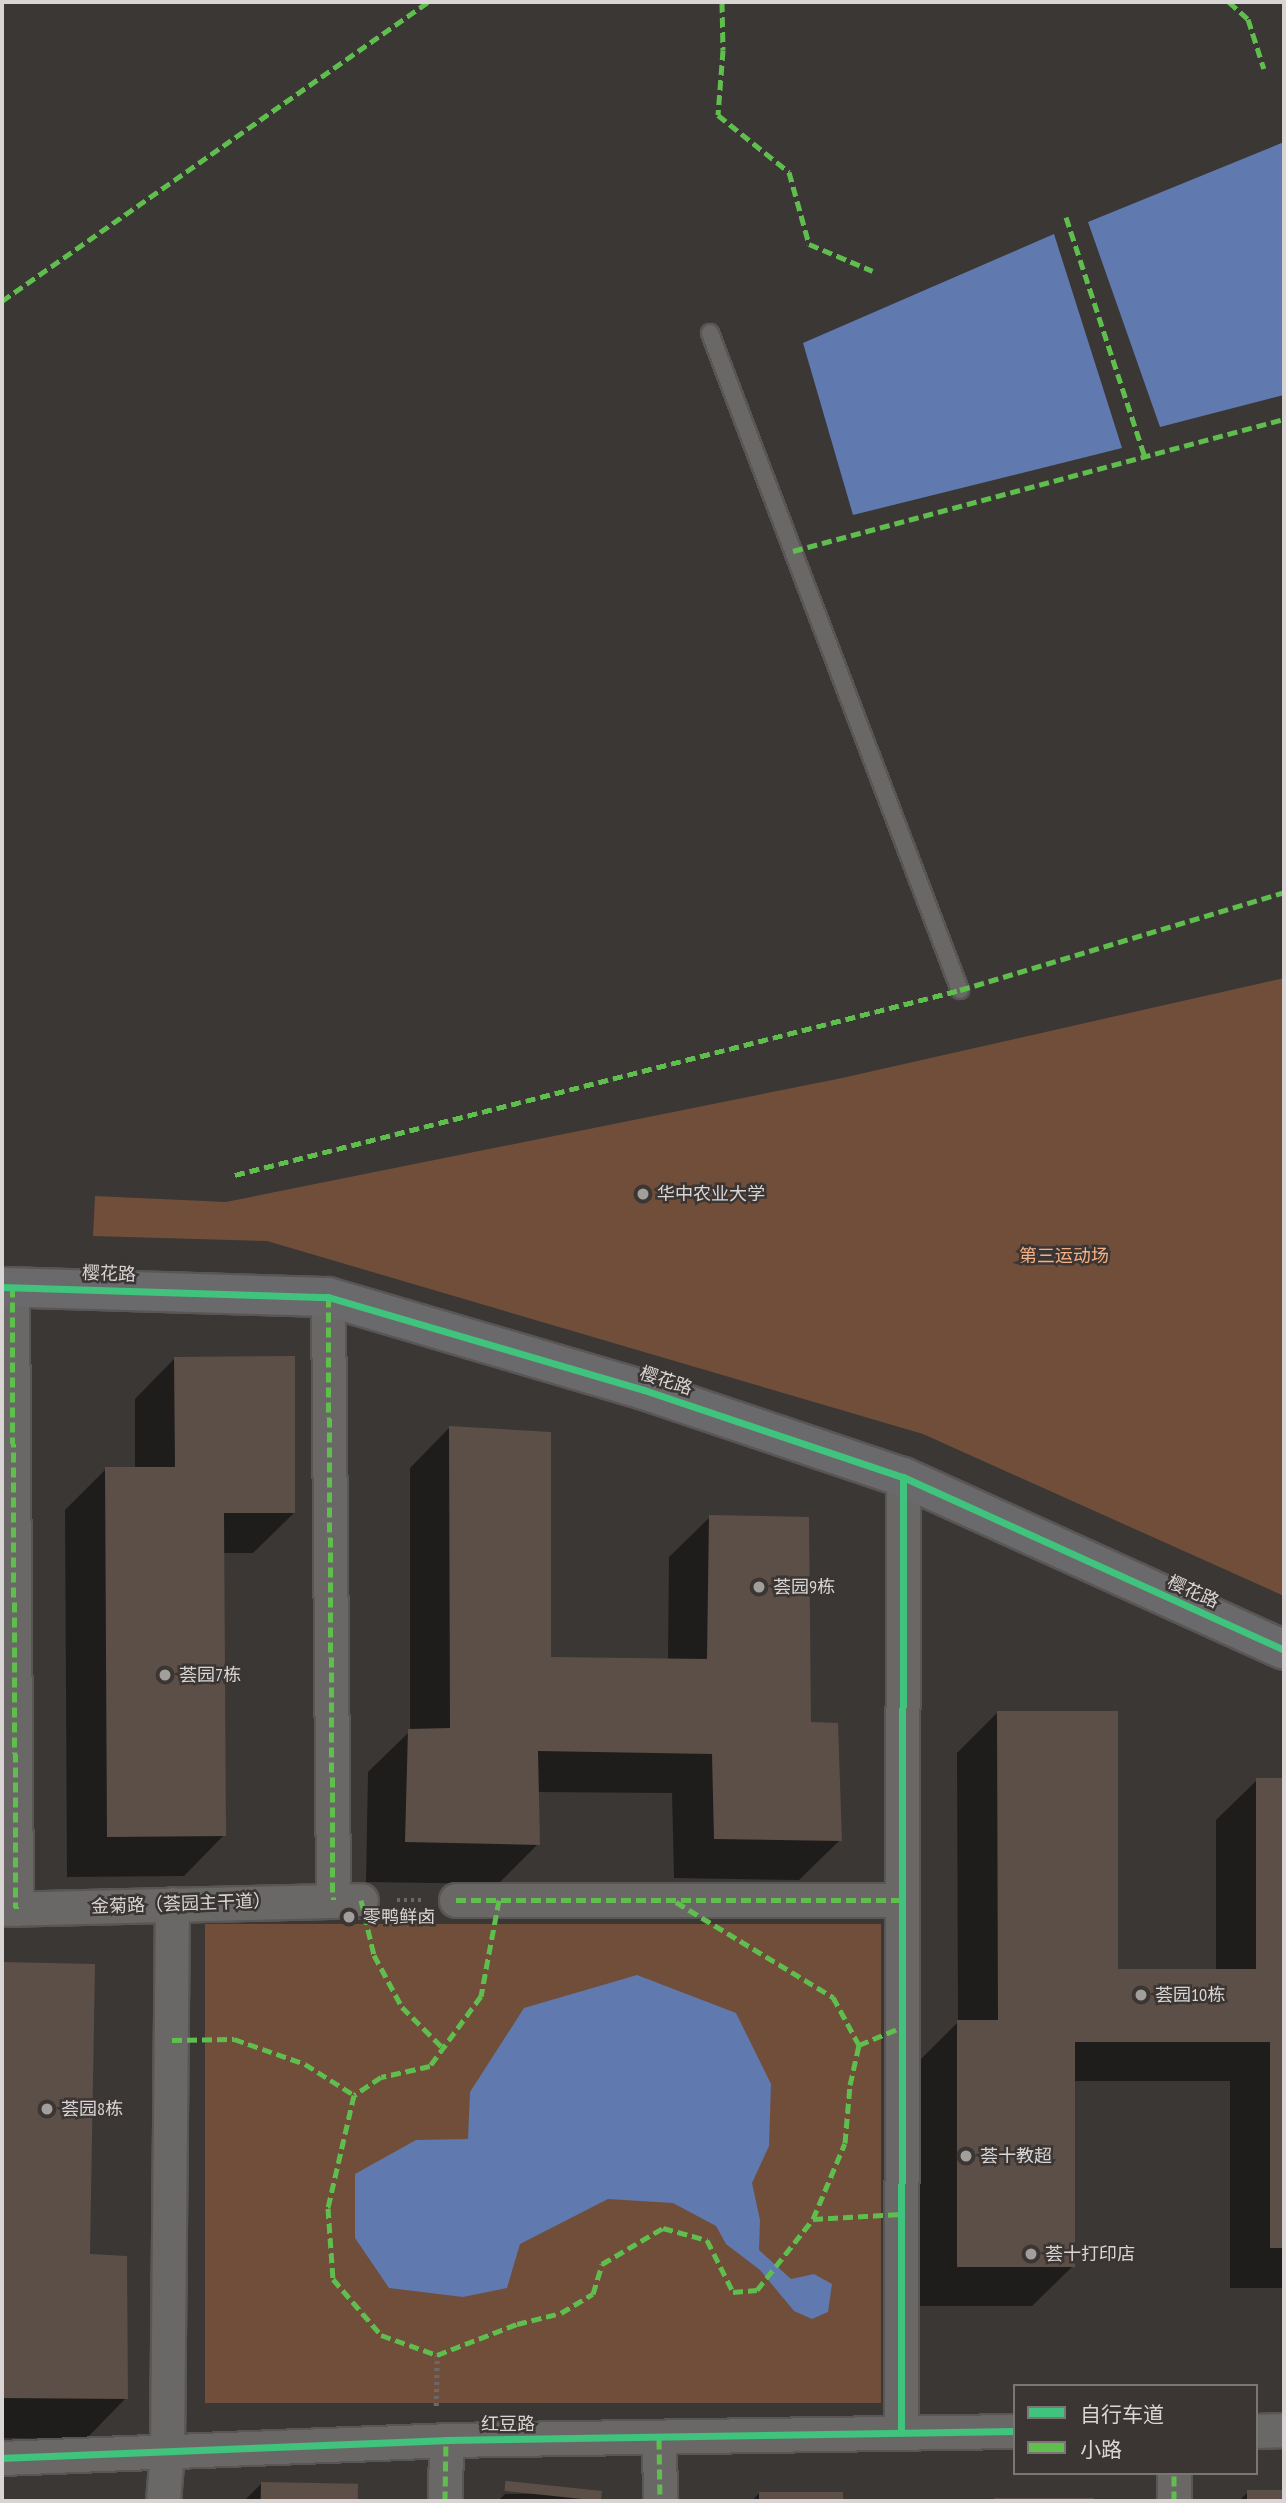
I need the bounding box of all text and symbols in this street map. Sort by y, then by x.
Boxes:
place label: 华中农业大学 [657,1183,765,1205]
marker: 华中农业大学 [635,1186,651,1202]
park label: 第三运动场 [1019,1245,1109,1267]
street label: 樱花路 [82,1262,136,1286]
street label: 樱花路 [637,1362,695,1400]
street label: 樱花路 [1164,1571,1222,1613]
place label: 荟园9栋 [773,1576,835,1598]
marker: 荟园9栋 [751,1579,767,1595]
place label: 荟园7栋 [179,1664,241,1686]
marker: 荟园7栋 [157,1667,173,1683]
street label: 金菊路（荟园主干道） [91,1890,271,1918]
place label: 零鸭鲜卤 [363,1906,435,1928]
marker: 零鸭鲜卤 [341,1909,357,1925]
place label: 荟园10栋 [1155,1984,1225,2006]
marker: 荟园10栋 [1133,1987,1149,2003]
place label: 荟园8栋 [61,2098,123,2120]
marker: 荟园8栋 [39,2101,55,2117]
place label: 荟十教超 [980,2145,1052,2167]
marker: 荟十教超 [958,2148,974,2164]
place label: 荟十打印店 [1045,2243,1135,2265]
marker: 荟十打印店 [1023,2246,1039,2262]
legend [1013,2384,1258,2475]
text: 自行车道 [1080,2401,1164,2428]
street label: 红豆路 [481,2413,535,2435]
text: 小路 [1080,2436,1122,2463]

